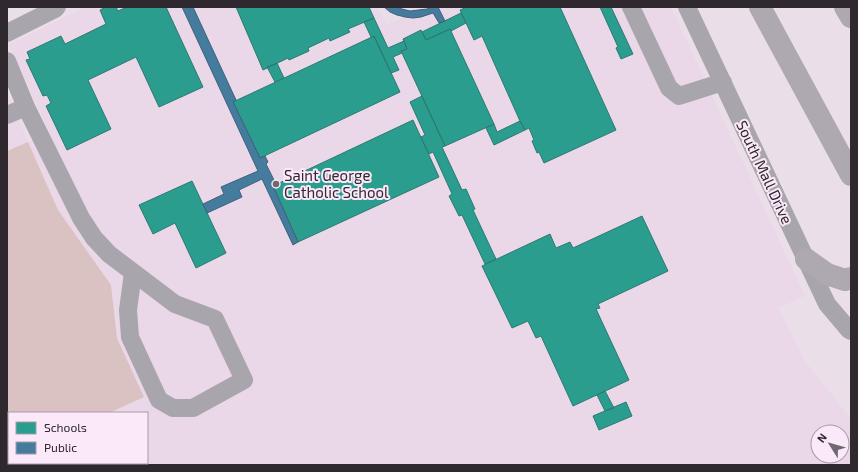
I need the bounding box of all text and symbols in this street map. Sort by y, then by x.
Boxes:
street label: South Mall Drive [733,117,797,227]
place label: Saint George Catholic School [284,166,389,201]
marker: Saint George Catholic School [271,179,281,189]
legend [8,412,148,464]
text: Schools [44,420,87,434]
north arrow [810,424,850,464]
text: N [814,431,829,445]
text: Public [44,440,77,454]

